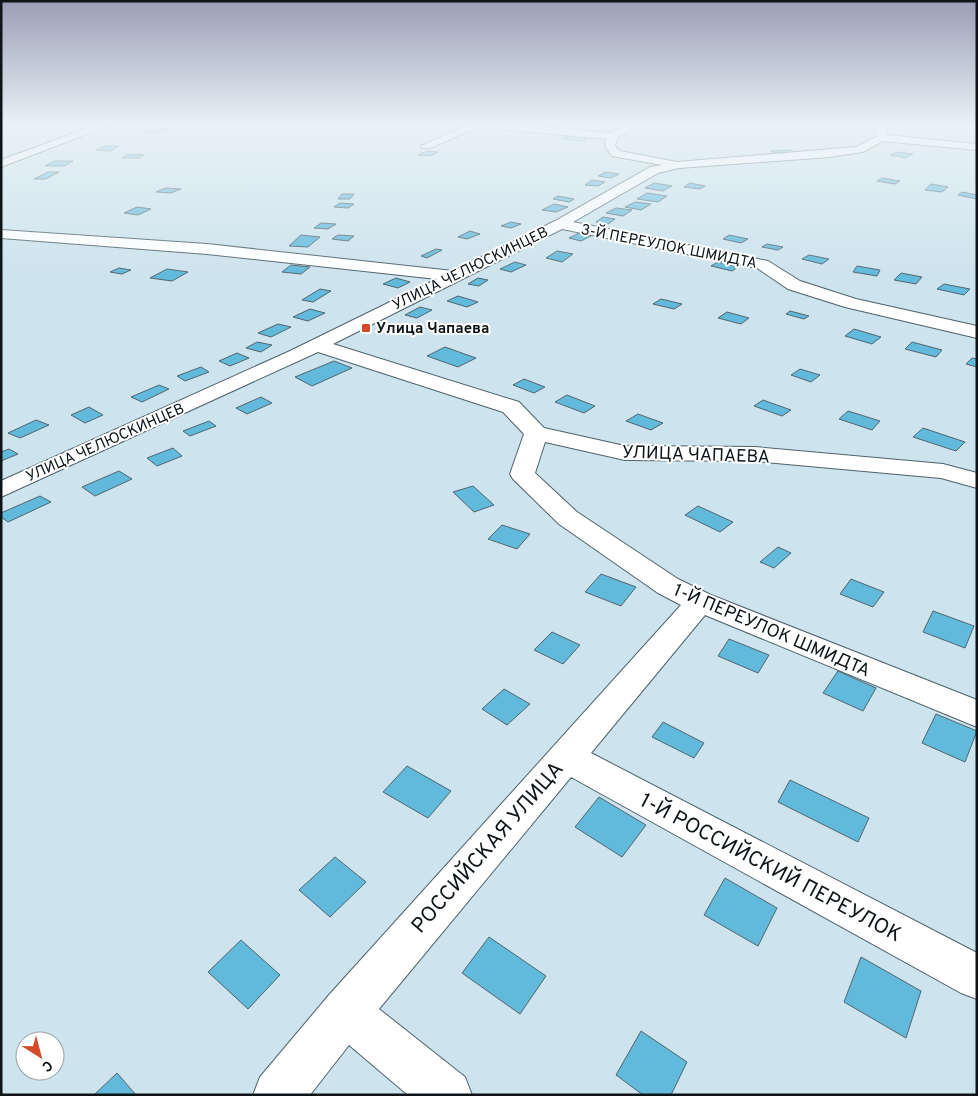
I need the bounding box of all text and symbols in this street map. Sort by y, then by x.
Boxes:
street label: 3-Й ПЕРЕУЛОК ШМИДТА [579,219,759,274]
street label: УЛИЦА ЧЕЛЮСКИНЦЕВ [389,223,552,315]
place label: Улица Чапаева [376,320,489,339]
marker: Улица Чапаева [360,322,372,334]
street label: УЛИЦА ЧЕЛЮСКИНЦЕВ [23,400,188,487]
street label: УЛИЦА ЧАПАЕВА [622,441,770,470]
street label: 1-Й ПЕРЕУЛОК ШМИДТА [670,578,874,683]
street label: РОССИЙСКАЯ УЛИЦА [405,756,570,940]
street label: 1-Й РОССИЙСКИЙ ПЕРЕУЛОК [635,787,906,949]
north arrow [15,1031,65,1081]
text: С [38,1056,55,1075]

